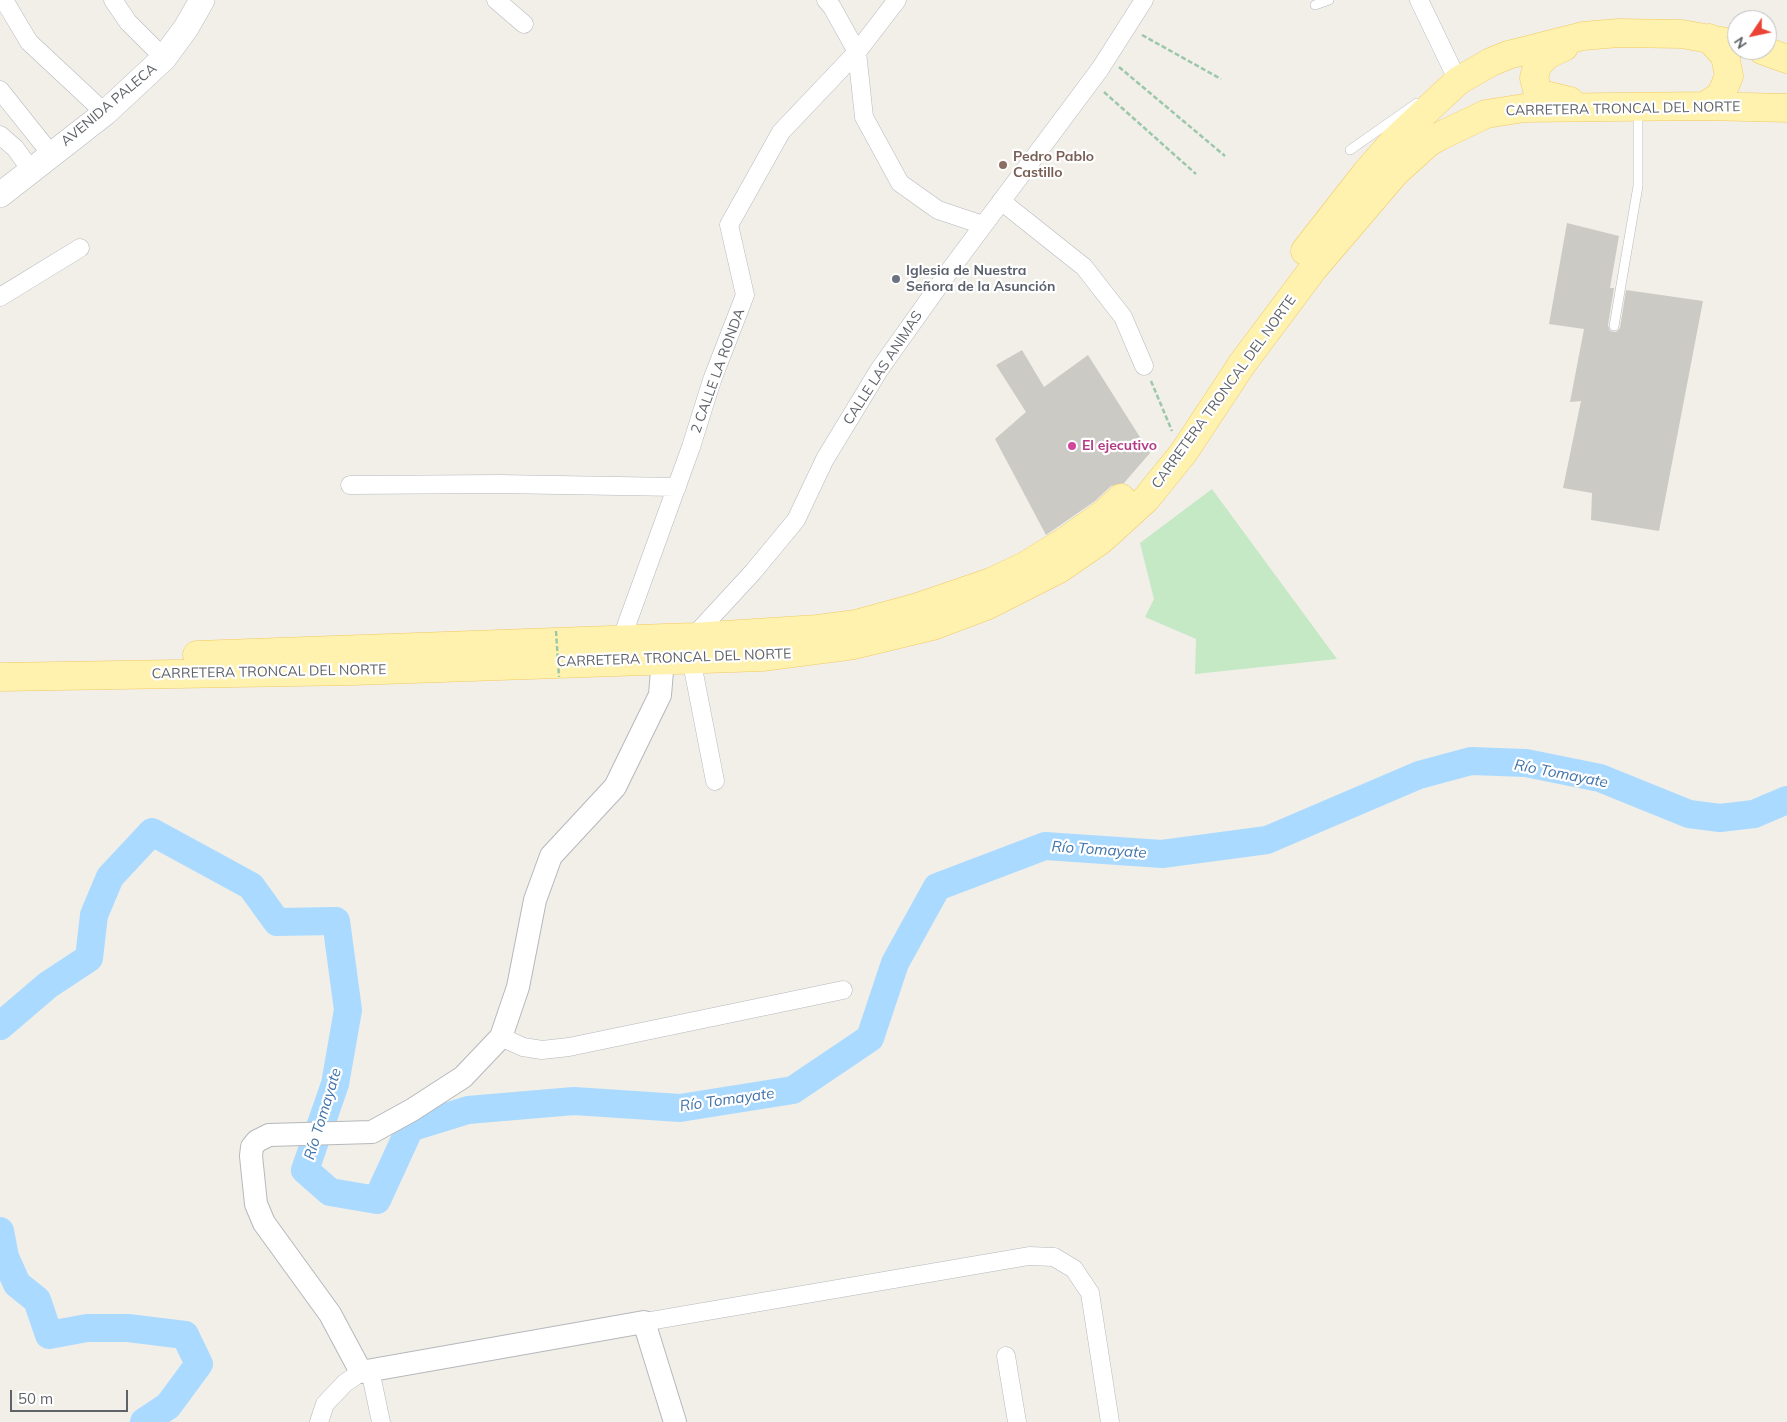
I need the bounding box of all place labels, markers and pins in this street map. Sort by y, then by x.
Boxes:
place label: Pedro Pablo Castillo [1013,149,1094,182]
marker: Pedro Pablo Castillo [997,159,1009,171]
place label: Iglesia de Nuestra Señora de la Asunción [906,263,1055,296]
marker: Iglesia de Nuestra Señora de la Asunción [890,273,902,285]
place label: El ejecutivo [1082,438,1157,454]
marker: El ejecutivo [1066,440,1078,452]

